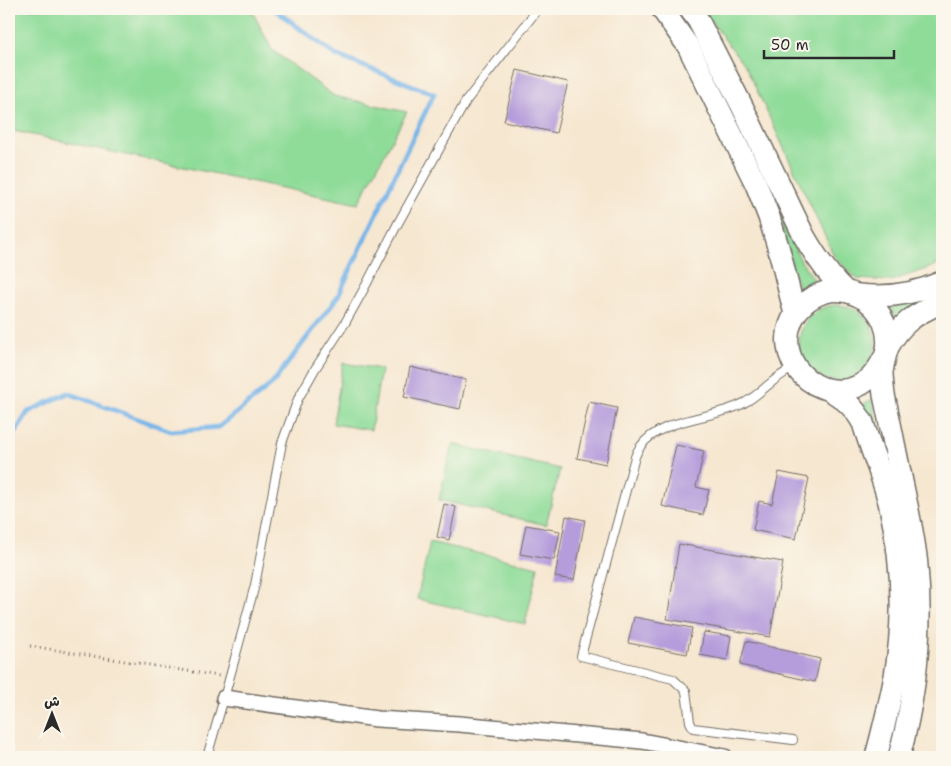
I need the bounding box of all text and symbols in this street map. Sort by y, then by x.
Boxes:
scale bar [764,28,894,60]
text: 50 m [771,35,809,55]
north arrow [28,688,78,738]
text: ش [44,692,60,710]

